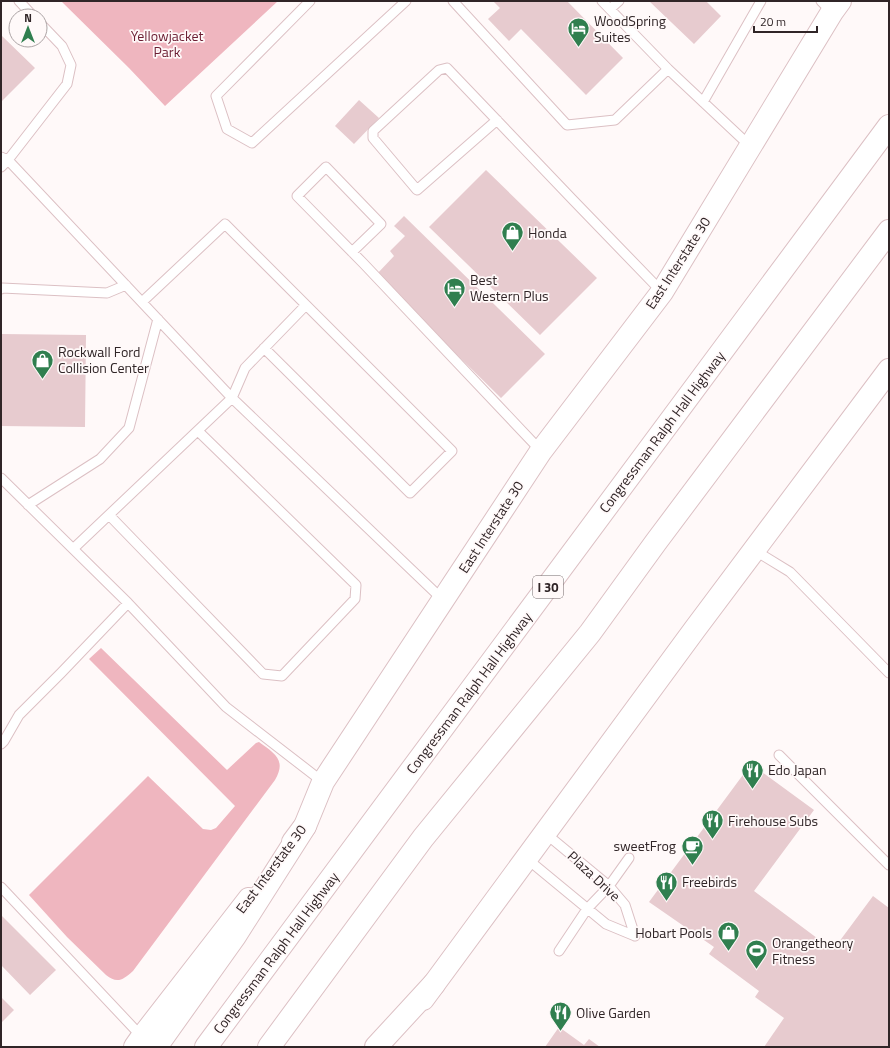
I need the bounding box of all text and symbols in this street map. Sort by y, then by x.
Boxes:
north arrow [8,8,48,48]
scale bar [754,8,817,34]
text: N [24,10,32,26]
place label: WoodSpring Suites [594,10,666,47]
text: 20 m [760,12,786,31]
hotel icon: WoodSpring Suites [565,16,591,49]
park label: Yellowjacket Park [131,25,203,62]
street label: East Interstate 30 [640,212,715,313]
shop icon: Honda [500,220,526,253]
place label: Honda [528,222,567,243]
place label: Best Western Plus [470,269,549,306]
hotel icon: Best Western Plus [441,275,467,308]
place label: Rockwall Ford Collision Center [58,341,149,378]
street label: Congressman Ralph Hall Highway [594,346,730,517]
shop icon: Rockwall Ford Collision Center [30,347,56,380]
street label: East Interstate 30 [453,476,528,577]
road number: I 30 [533,576,563,598]
street label: Congressman Ralph Hall Highway [401,607,537,778]
restaurant icon: Edo Japan [740,757,766,790]
place label: Edo Japan [768,759,826,780]
restaurant icon: Firehouse Subs [699,808,725,841]
place label: Firehouse Subs [728,810,818,831]
street label: East Interstate 30 [230,820,311,917]
cafe icon: sweetFrog [679,833,705,866]
place label: sweetFrog [614,835,676,856]
street label: Plaza Drive [563,846,626,906]
street label: Congressman Ralph Hall Highway [208,867,344,1038]
restaurant icon: Freebirds [653,869,679,902]
place label: Freebirds [682,871,737,892]
shop icon: Hobart Pools [715,920,741,953]
place label: Hobart Pools [635,922,712,943]
place label: Orangetheory Fitness [772,932,854,969]
sports icon: Orangetheory Fitness [743,938,769,971]
restaurant icon: Olive Garden [548,1000,574,1033]
place label: Olive Garden [576,1002,651,1023]

